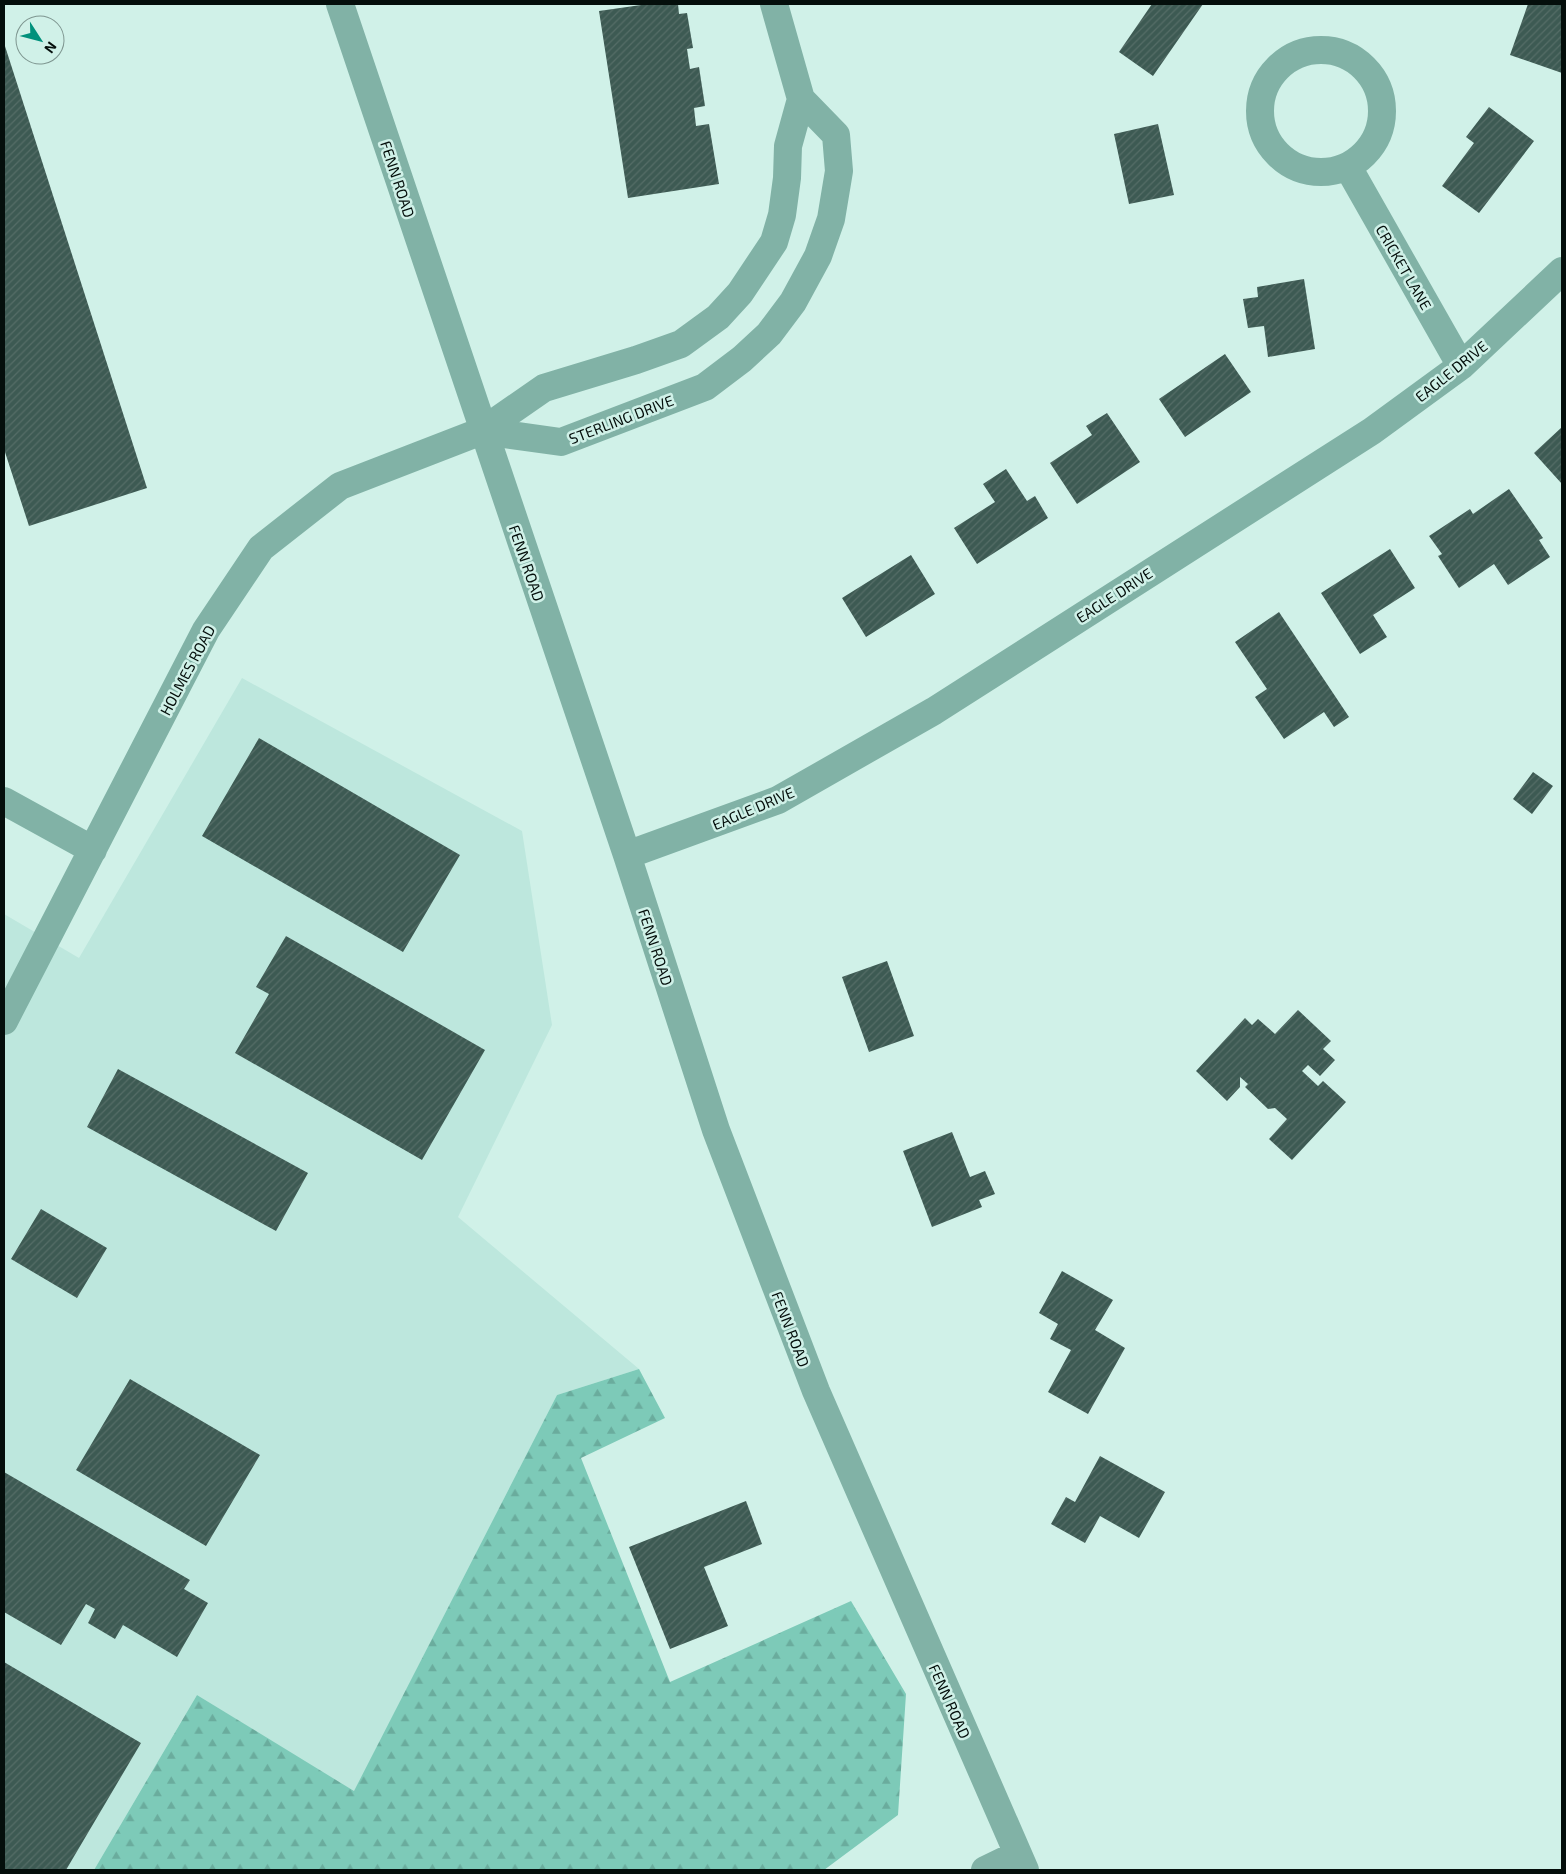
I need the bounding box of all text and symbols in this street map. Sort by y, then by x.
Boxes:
north arrow [15,15,65,65]
text: N [41,39,61,57]
street label: FENN ROAD [377,138,419,220]
street label: CRICKET LANE [1372,221,1436,313]
street label: EAGLE DRIVE [1411,337,1491,405]
street label: STERLING DRIVE [566,391,676,447]
street label: FENN ROAD [506,522,548,604]
street label: EAGLE DRIVE [1073,564,1155,626]
street label: HOLMES ROAD [156,622,218,718]
street label: EAGLE DRIVE [709,783,797,833]
street label: FENN ROAD [635,906,677,988]
street label: FENN ROAD [768,1289,814,1369]
street label: FENN ROAD [926,1661,974,1741]

